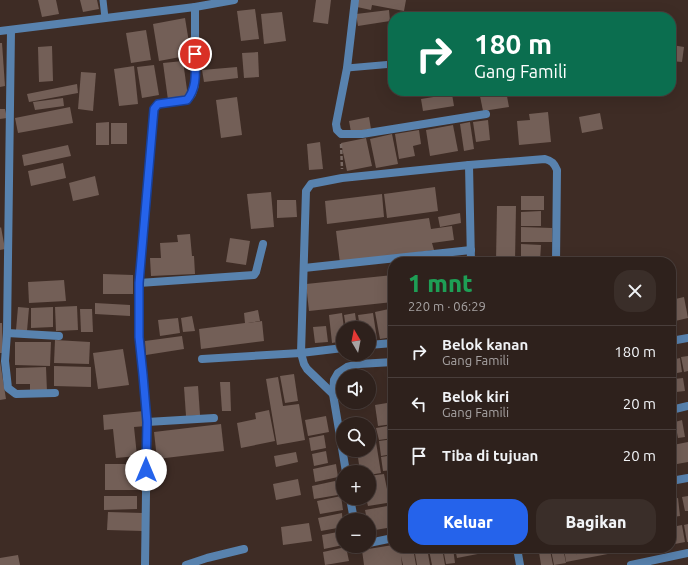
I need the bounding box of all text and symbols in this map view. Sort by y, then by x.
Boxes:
icon: right [408,28,460,80]
text: 180 m [474,28,552,59]
pin [178,37,212,71]
icon: arrive [184,43,206,65]
text: Gang Famili [474,61,567,81]
text: 1 mnt [408,270,473,297]
button: close [614,270,656,312]
text: 220 m · 06:29 [408,299,486,313]
north arrow [336,321,376,361]
map controls [336,321,376,553]
text: Belok kanan [442,336,528,353]
icon: right [408,341,430,363]
text: 180 m [614,343,656,360]
text: Gang Famili [442,353,509,367]
button: sound [336,369,376,409]
text: Belok kiri [442,388,509,405]
icon: left [408,393,430,415]
text: 20 m [623,395,656,412]
text: Gang Famili [442,405,509,419]
button: search [336,417,376,457]
icon: arrive [408,445,430,467]
text: Tiba di tujuan [442,447,538,464]
text: 20 m [623,447,656,464]
position arrow [125,449,167,491]
button: + [336,465,376,505]
button: Keluar [408,499,528,545]
button: Bagikan [536,499,656,545]
button: − [336,513,376,553]

